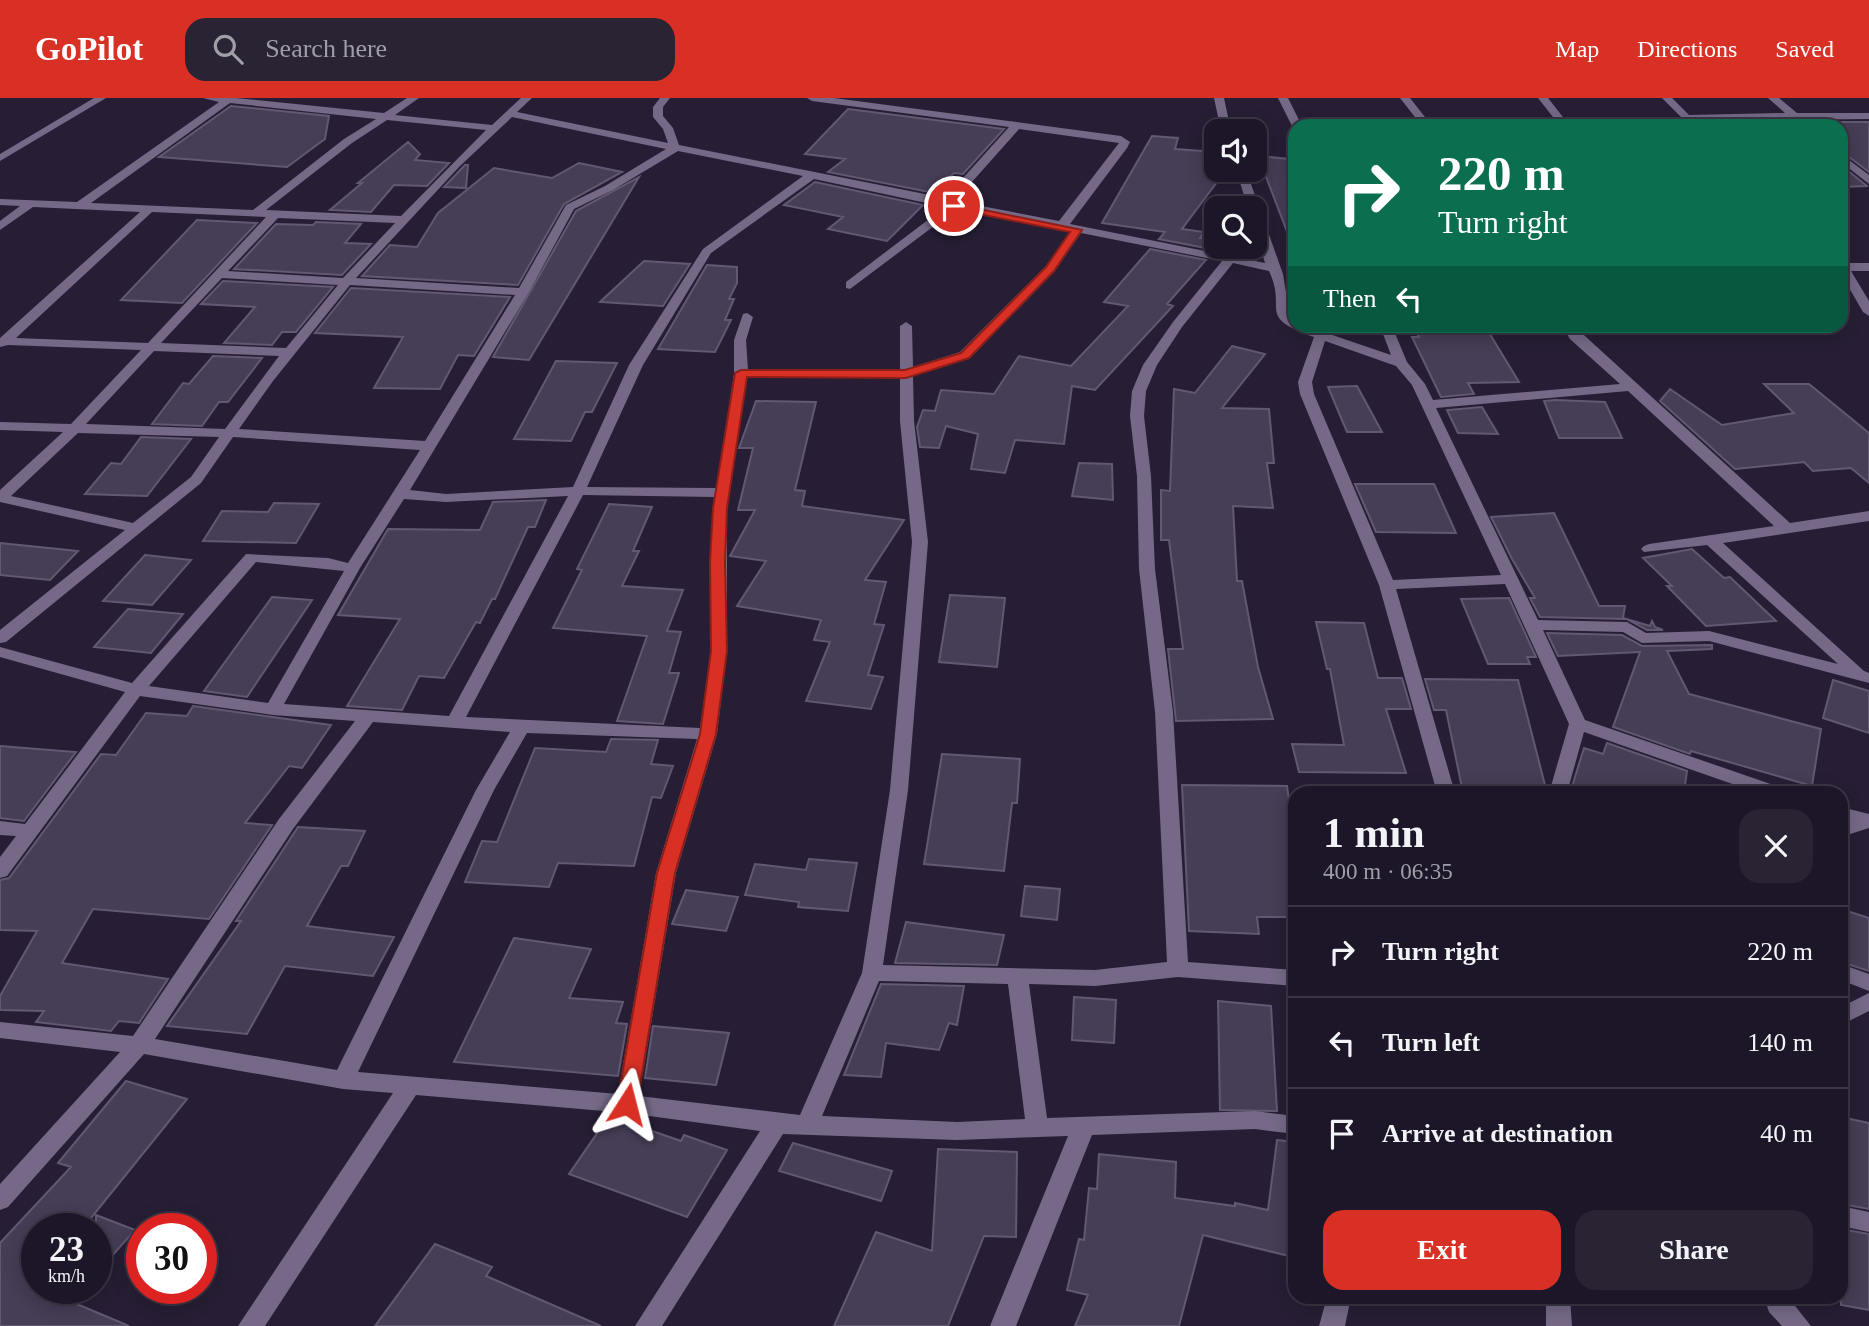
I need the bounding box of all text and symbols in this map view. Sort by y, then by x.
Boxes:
search box [185,18,675,81]
icon: search [209,30,247,68]
text: GoPilot [35,31,143,67]
text: Search here [265,34,387,63]
text: Map [1555,36,1599,62]
text: Directions [1637,36,1737,62]
text: Saved [1775,36,1834,62]
map controls [1204,119,1267,259]
button: sound [1204,119,1267,182]
text: 220 m [1438,146,1565,201]
icon: right [1323,147,1414,238]
pin [924,176,984,236]
icon: arrive [935,187,973,225]
button: search [1204,196,1267,259]
text: Turn right [1438,204,1568,240]
icon: left [1390,280,1428,318]
text: Then [1323,284,1376,313]
button: close [1739,809,1813,883]
text: 1 min [1323,810,1425,856]
text: 400 m · 06:35 [1323,859,1453,884]
icon: right [1323,933,1361,971]
text: Turn right [1382,937,1499,966]
text: 220 m [1747,937,1813,966]
icon: left [1323,1024,1361,1062]
text: Turn left [1382,1028,1480,1057]
text: 140 m [1747,1028,1813,1057]
position arrow [590,1067,664,1141]
icon: arrive [1323,1115,1361,1153]
text: Arrive at destination [1382,1119,1613,1148]
text: 40 m [1760,1119,1813,1148]
button: Exit [1323,1210,1561,1290]
button: Share [1575,1210,1813,1290]
speed limit sign: 30 [126,1213,217,1304]
text: 23 [49,1230,84,1269]
text: km/h [48,1266,85,1286]

